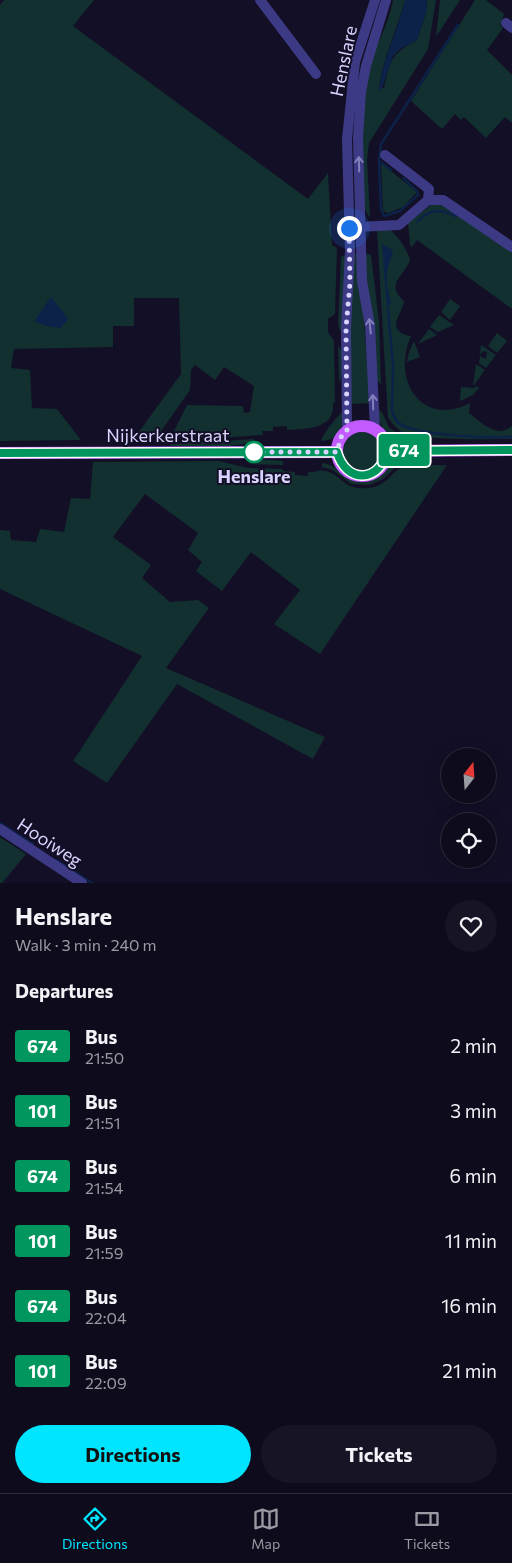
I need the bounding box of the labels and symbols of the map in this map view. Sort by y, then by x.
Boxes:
street label: Henslare [325,24,361,98]
one-way arrow [354,156,364,172]
your location [337,216,362,241]
one-way arrow [365,318,374,334]
one-way arrow [368,394,378,410]
street label: Nijkerkerstraat [106,424,230,446]
line badge: 674 [375,434,433,466]
marker: Henslare [243,441,265,463]
place label: Henslare [218,465,290,487]
north arrow [441,748,496,802]
street label: Hooiweg [13,813,87,871]

